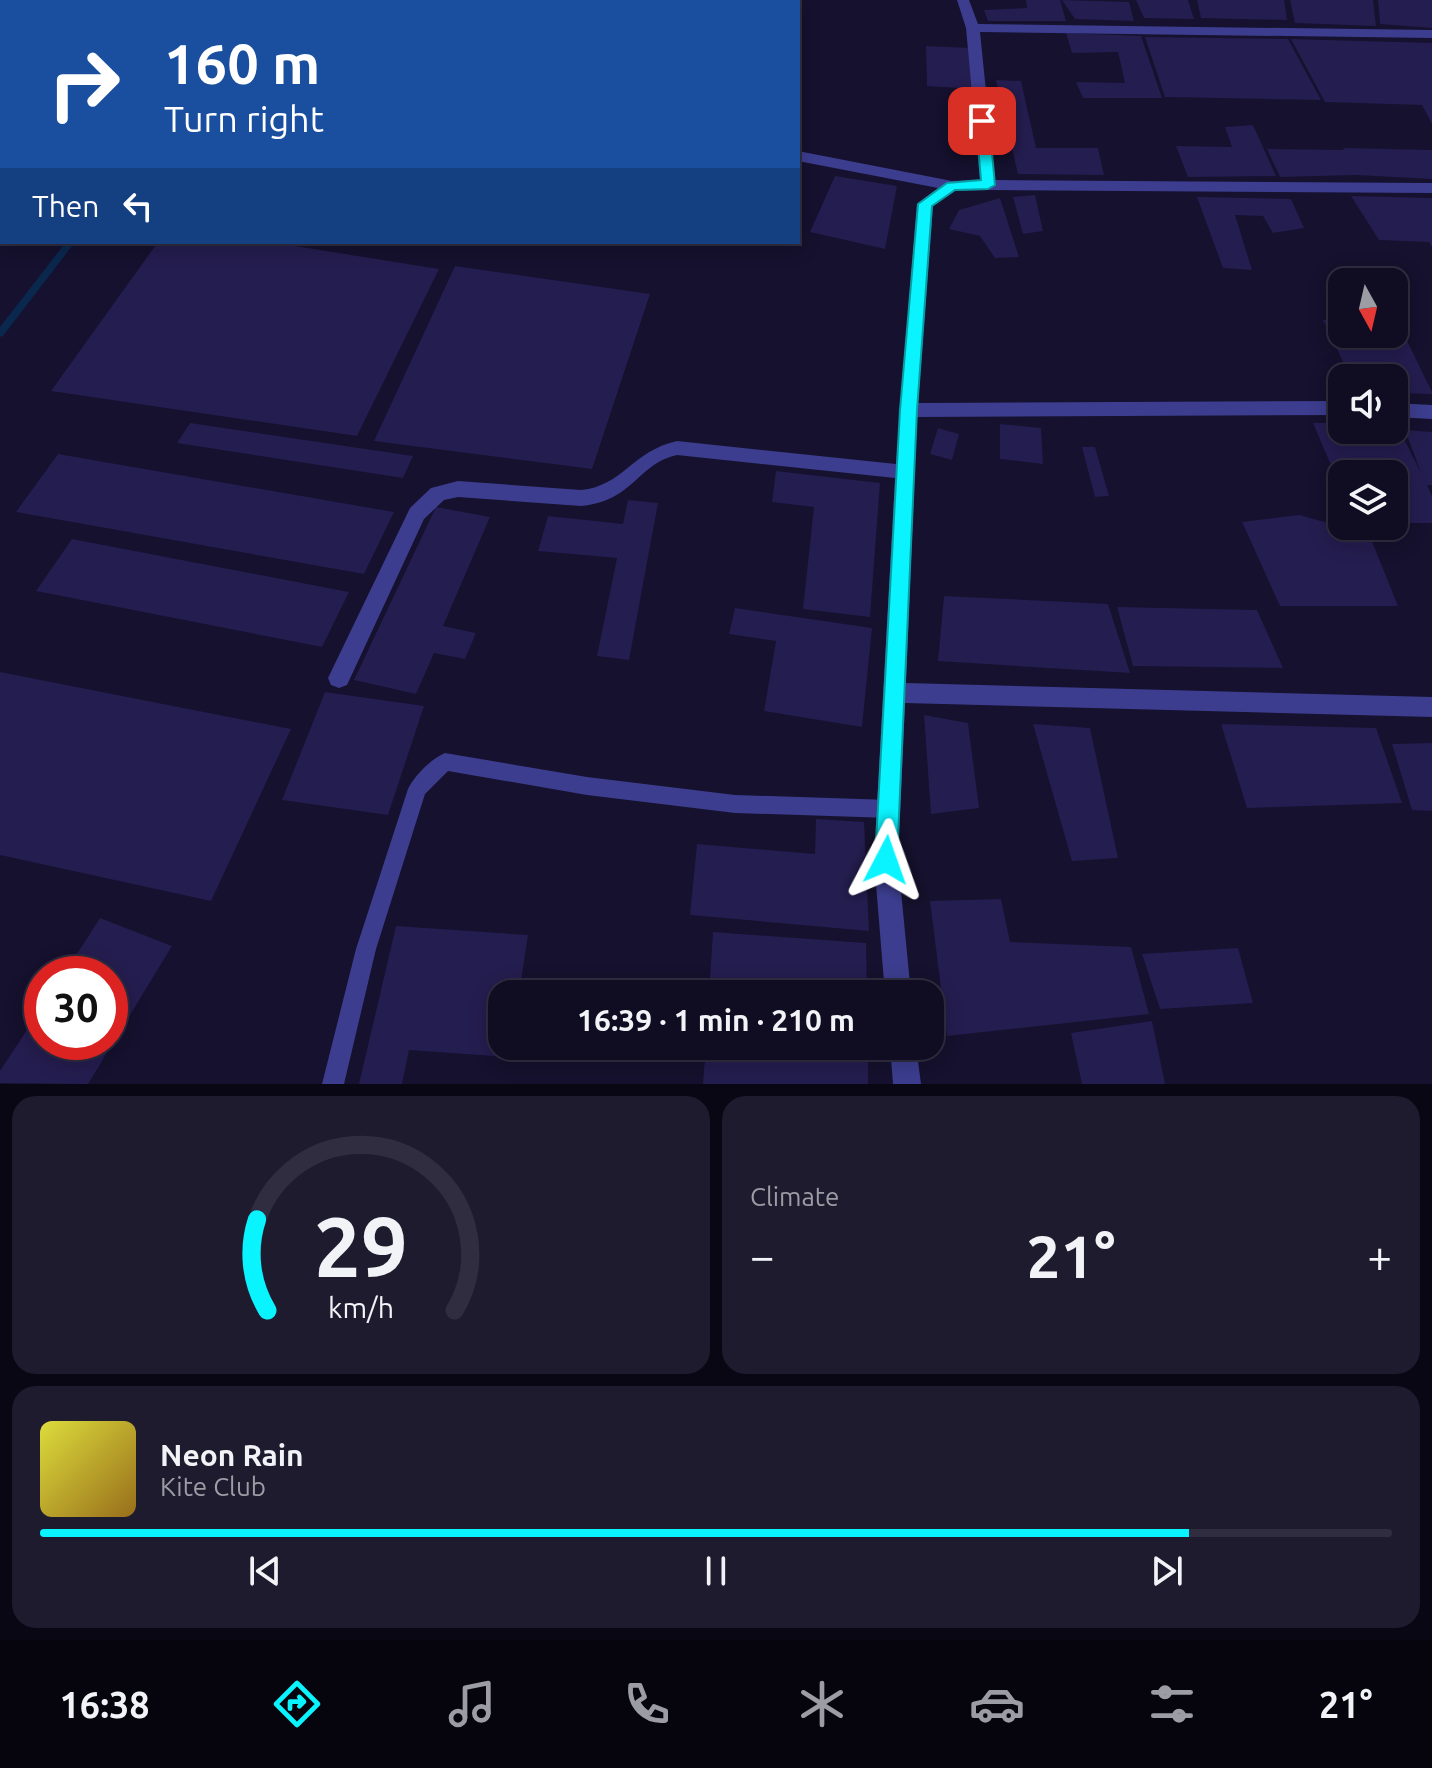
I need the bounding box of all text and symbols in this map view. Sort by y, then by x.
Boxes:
icon: right [32,32,136,136]
text: 160 m [164,32,320,95]
pin [948,87,1016,155]
text: Turn right [164,98,324,139]
icon: arrive [960,99,1004,143]
icon: left [116,184,160,228]
text: Then [32,189,100,223]
north arrow [1328,268,1408,348]
map controls [1328,268,1408,540]
button: sound [1328,364,1408,444]
button: layers [1328,460,1408,540]
position arrow [844,818,928,902]
speed limit sign: 30 [24,956,128,1060]
text: 16:39 · 1 min · 210 m [577,1003,855,1037]
text: Climate [750,1182,839,1211]
text: 29 [314,1199,408,1293]
text: 21° [1027,1222,1115,1289]
text: − [750,1231,775,1280]
text: + [1367,1231,1392,1280]
text: km/h [328,1291,394,1323]
text: Neon Rain [160,1438,304,1472]
text: Kite Club [160,1472,266,1501]
icon: previous [243,1549,287,1593]
icon: pause [694,1549,738,1593]
icon: next [1145,1549,1189,1593]
icon: directions [269,1676,325,1732]
icon: music [444,1676,500,1732]
icon: phone [619,1676,675,1732]
icon: climate [794,1676,850,1732]
icon: car [969,1676,1025,1732]
icon: filters [1144,1676,1200,1732]
text: 16:38 [60,1684,150,1725]
text: 21° [1319,1684,1372,1725]

